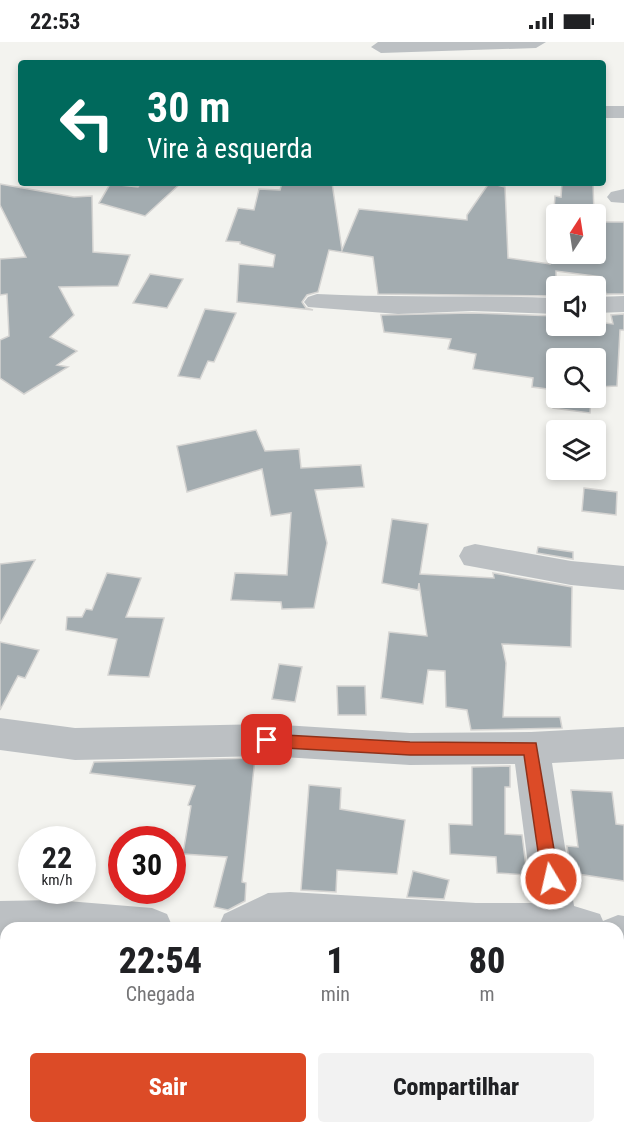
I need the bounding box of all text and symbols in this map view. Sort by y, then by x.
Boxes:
text: 22:53 [30,9,81,34]
text: 30 m [147,83,230,132]
icon: left [48,84,126,162]
text: Vire à esquerda [147,133,313,165]
north arrow [546,204,606,264]
map controls [546,204,606,480]
button: sound [546,276,606,336]
button: search [546,348,606,408]
button: layers [546,420,606,480]
pin [241,714,292,765]
icon: arrive [250,723,283,756]
speed limit sign: 30 [108,826,186,904]
text: 22 [42,840,72,875]
position arrow [519,847,583,911]
text: km/h [42,871,72,889]
text: 22:54 [119,940,202,982]
text: 1 [326,940,345,982]
text: 80 [469,940,505,982]
text: Chegada [126,982,195,1006]
text: min [321,982,350,1006]
text: m [479,982,495,1006]
button: Sair [30,1053,306,1122]
button: Compartilhar [318,1053,594,1122]

